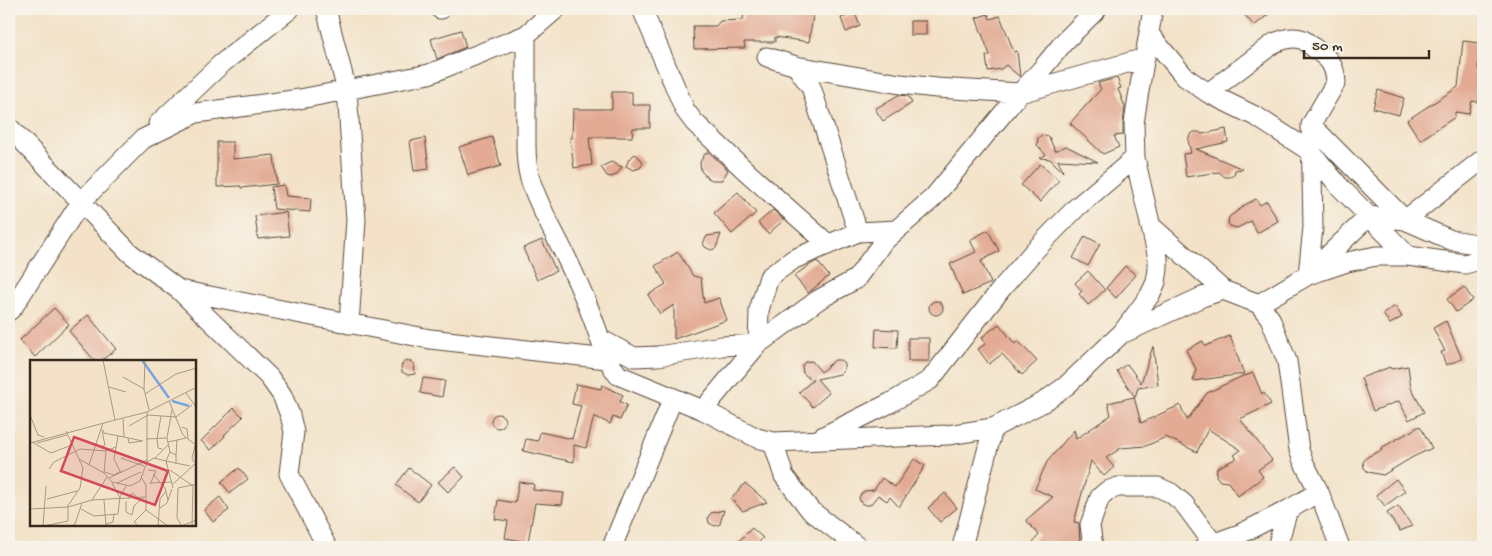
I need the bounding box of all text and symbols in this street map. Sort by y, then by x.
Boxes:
scale bar [1304,28,1430,60]
text: 50 m [1312,38,1343,56]
inset map [30,360,196,526]

